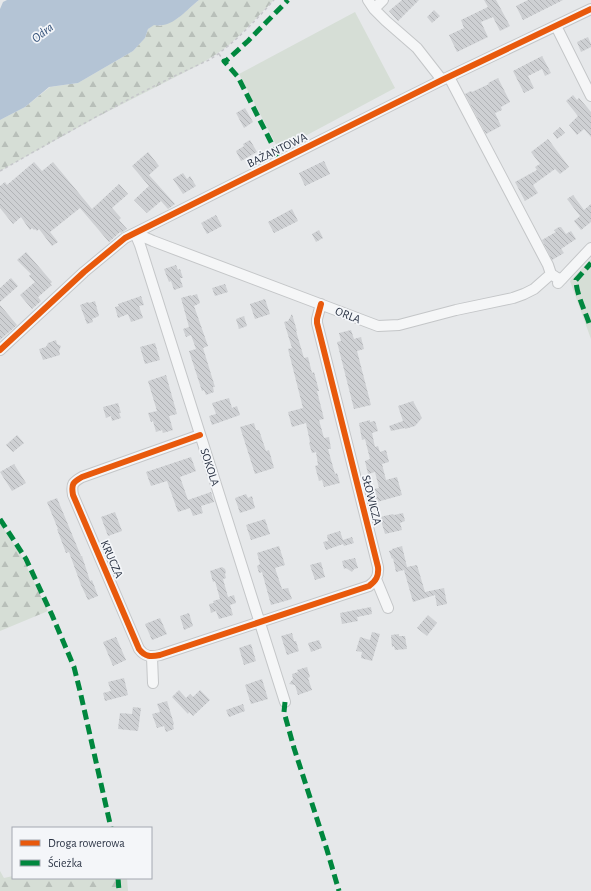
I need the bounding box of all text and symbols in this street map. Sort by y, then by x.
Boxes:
water label: Odra [30,21,56,46]
street label: BAŻANTOWA [245,129,309,170]
street label: ORLA [334,305,362,325]
street label: SOKOLA [198,447,222,488]
street label: SŁOWICZA [360,474,384,526]
street label: KRUCZA [99,538,125,580]
legend [12,827,152,879]
text: Droga rowerowa [48,837,125,849]
text: Ścieżka [48,855,83,869]

